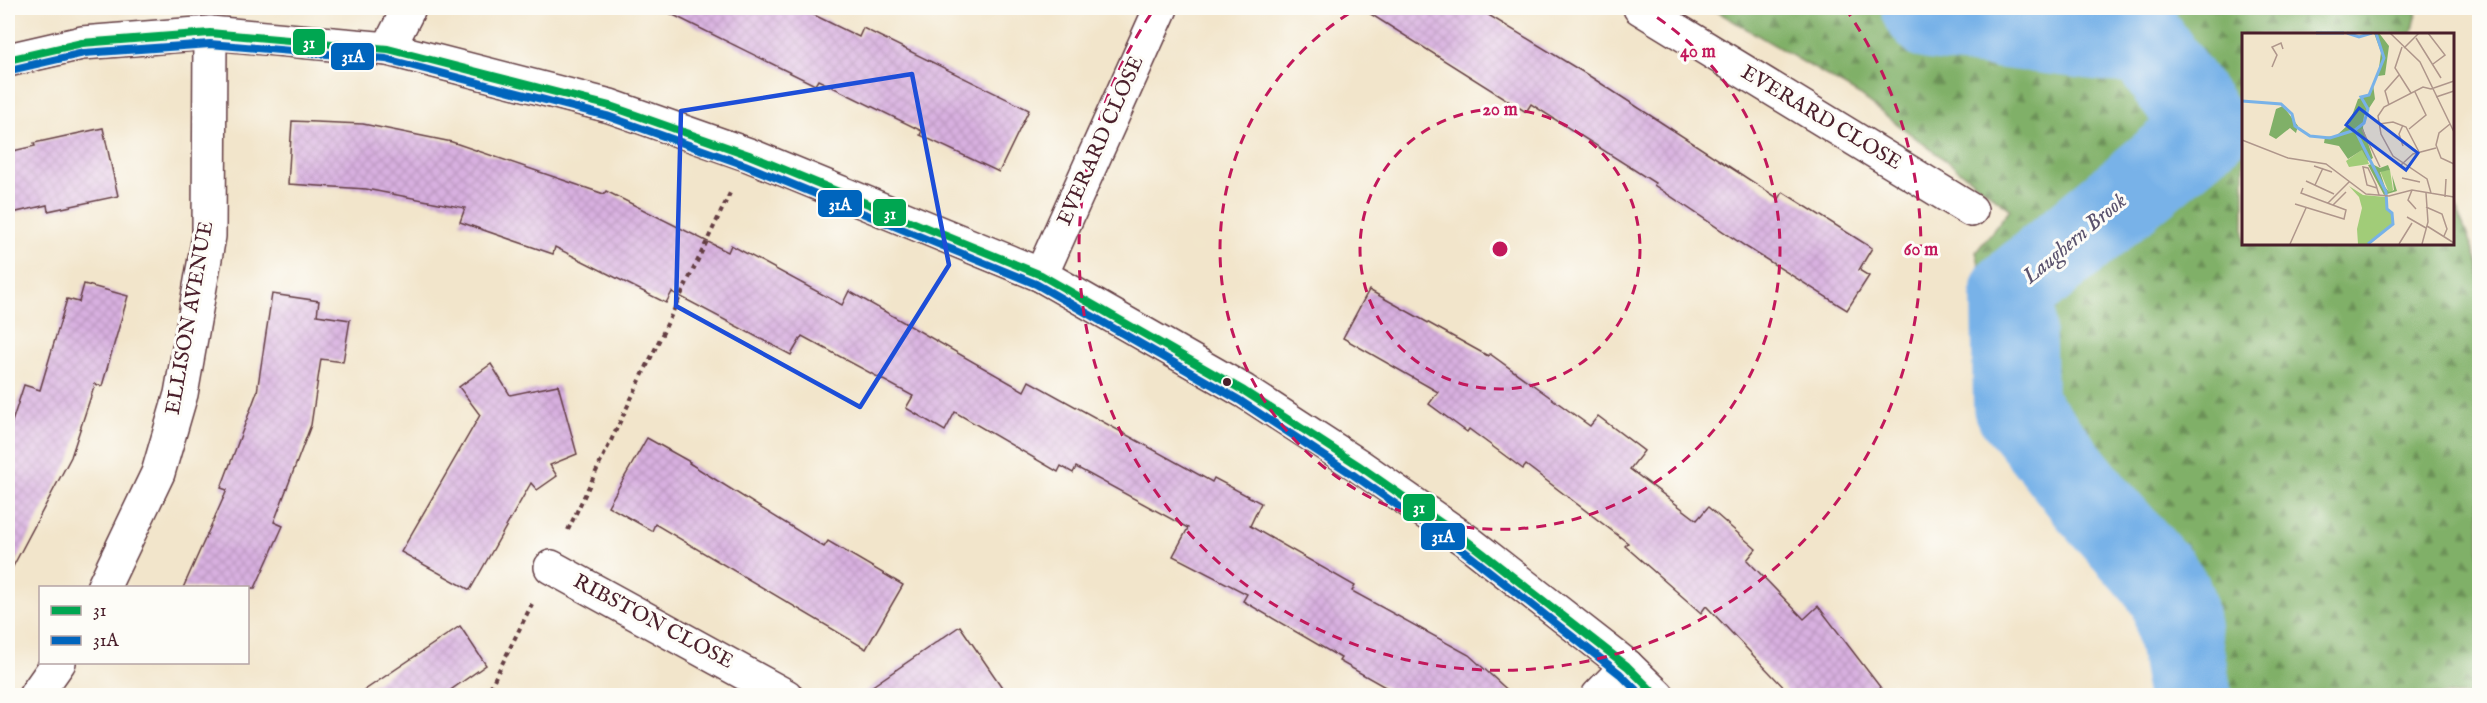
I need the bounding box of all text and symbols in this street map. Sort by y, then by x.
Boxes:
line badge: 31 [292,28,326,56]
inset map [2242,33,2454,244]
text: 31 [303,34,315,54]
text: 40 m [1680,41,1716,64]
line badge: 31A [330,42,375,71]
text: 31A [342,48,366,68]
street label: EVERARD CLOSE [1052,52,1150,230]
street label: EVERARD CLOSE [1736,59,1906,177]
text: 20 m [1482,99,1518,122]
water label: Laughern Brook [2016,187,2133,291]
line badge: 31A [817,189,863,218]
text: 31A [829,196,853,216]
line badge: 31 [872,198,907,227]
text: 31 [884,205,896,225]
street label: ELLISON AVENUE [160,219,220,417]
centre of rings [1490,239,1510,259]
text: 60 m [1904,239,1938,262]
unlabelled marker [1221,376,1233,388]
line badge: 31 [1402,493,1436,522]
text: 31 [1413,499,1425,519]
line badge: 31A [1420,522,1466,551]
text: 31A [1432,528,1456,548]
street label: RIBSTON CLOSE [568,568,738,676]
legend [39,586,249,664]
text: 31 [93,600,106,623]
text: 31A [93,630,119,653]

